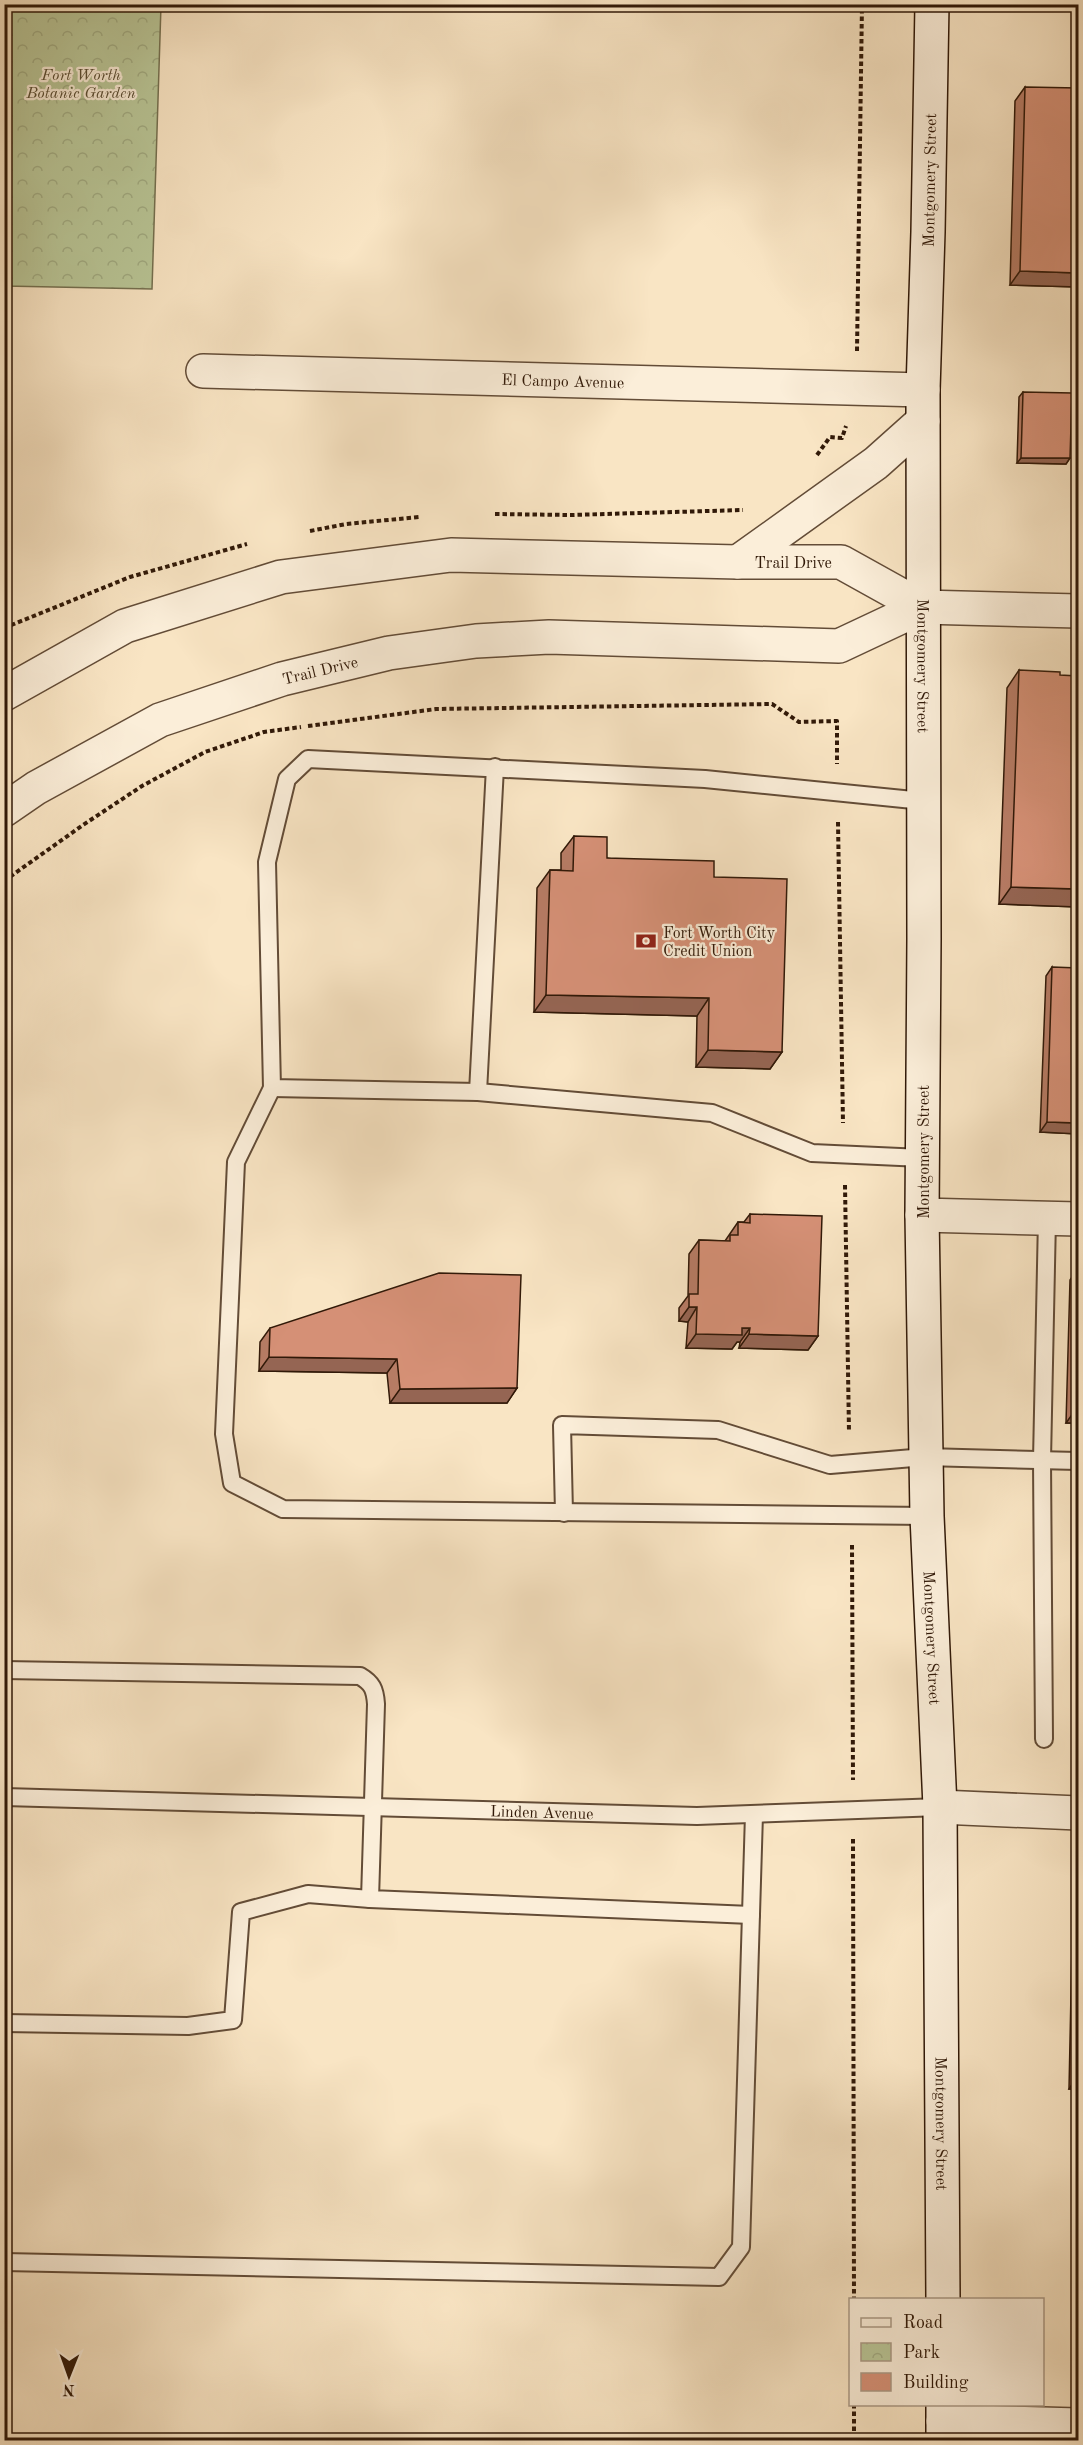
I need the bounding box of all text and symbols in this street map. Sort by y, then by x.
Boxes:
park label: Fort Worth Botanic Garden [25,68,136,102]
street label: Montgomery Street [922,112,940,247]
street label: El Campo Avenue [501,373,624,392]
street label: Trail Drive [754,556,832,572]
street label: Montgomery Street [913,599,930,733]
street label: Trail Drive [281,655,360,689]
place label: Fort Worth City Credit Union [663,926,776,960]
bank icon: Fort Worth City Credit Union [634,929,658,953]
street label: Montgomery Street [917,1085,933,1219]
street label: Montgomery Street [919,1570,941,1706]
street label: Linden Avenue [490,1804,594,1823]
street label: Montgomery Street [932,2056,948,2191]
legend [849,2298,1044,2406]
text: Road [903,2314,943,2332]
text: Park [903,2344,940,2362]
north arrow [39,2346,99,2406]
text: Building [903,2374,969,2392]
text: N [62,2381,75,2397]

